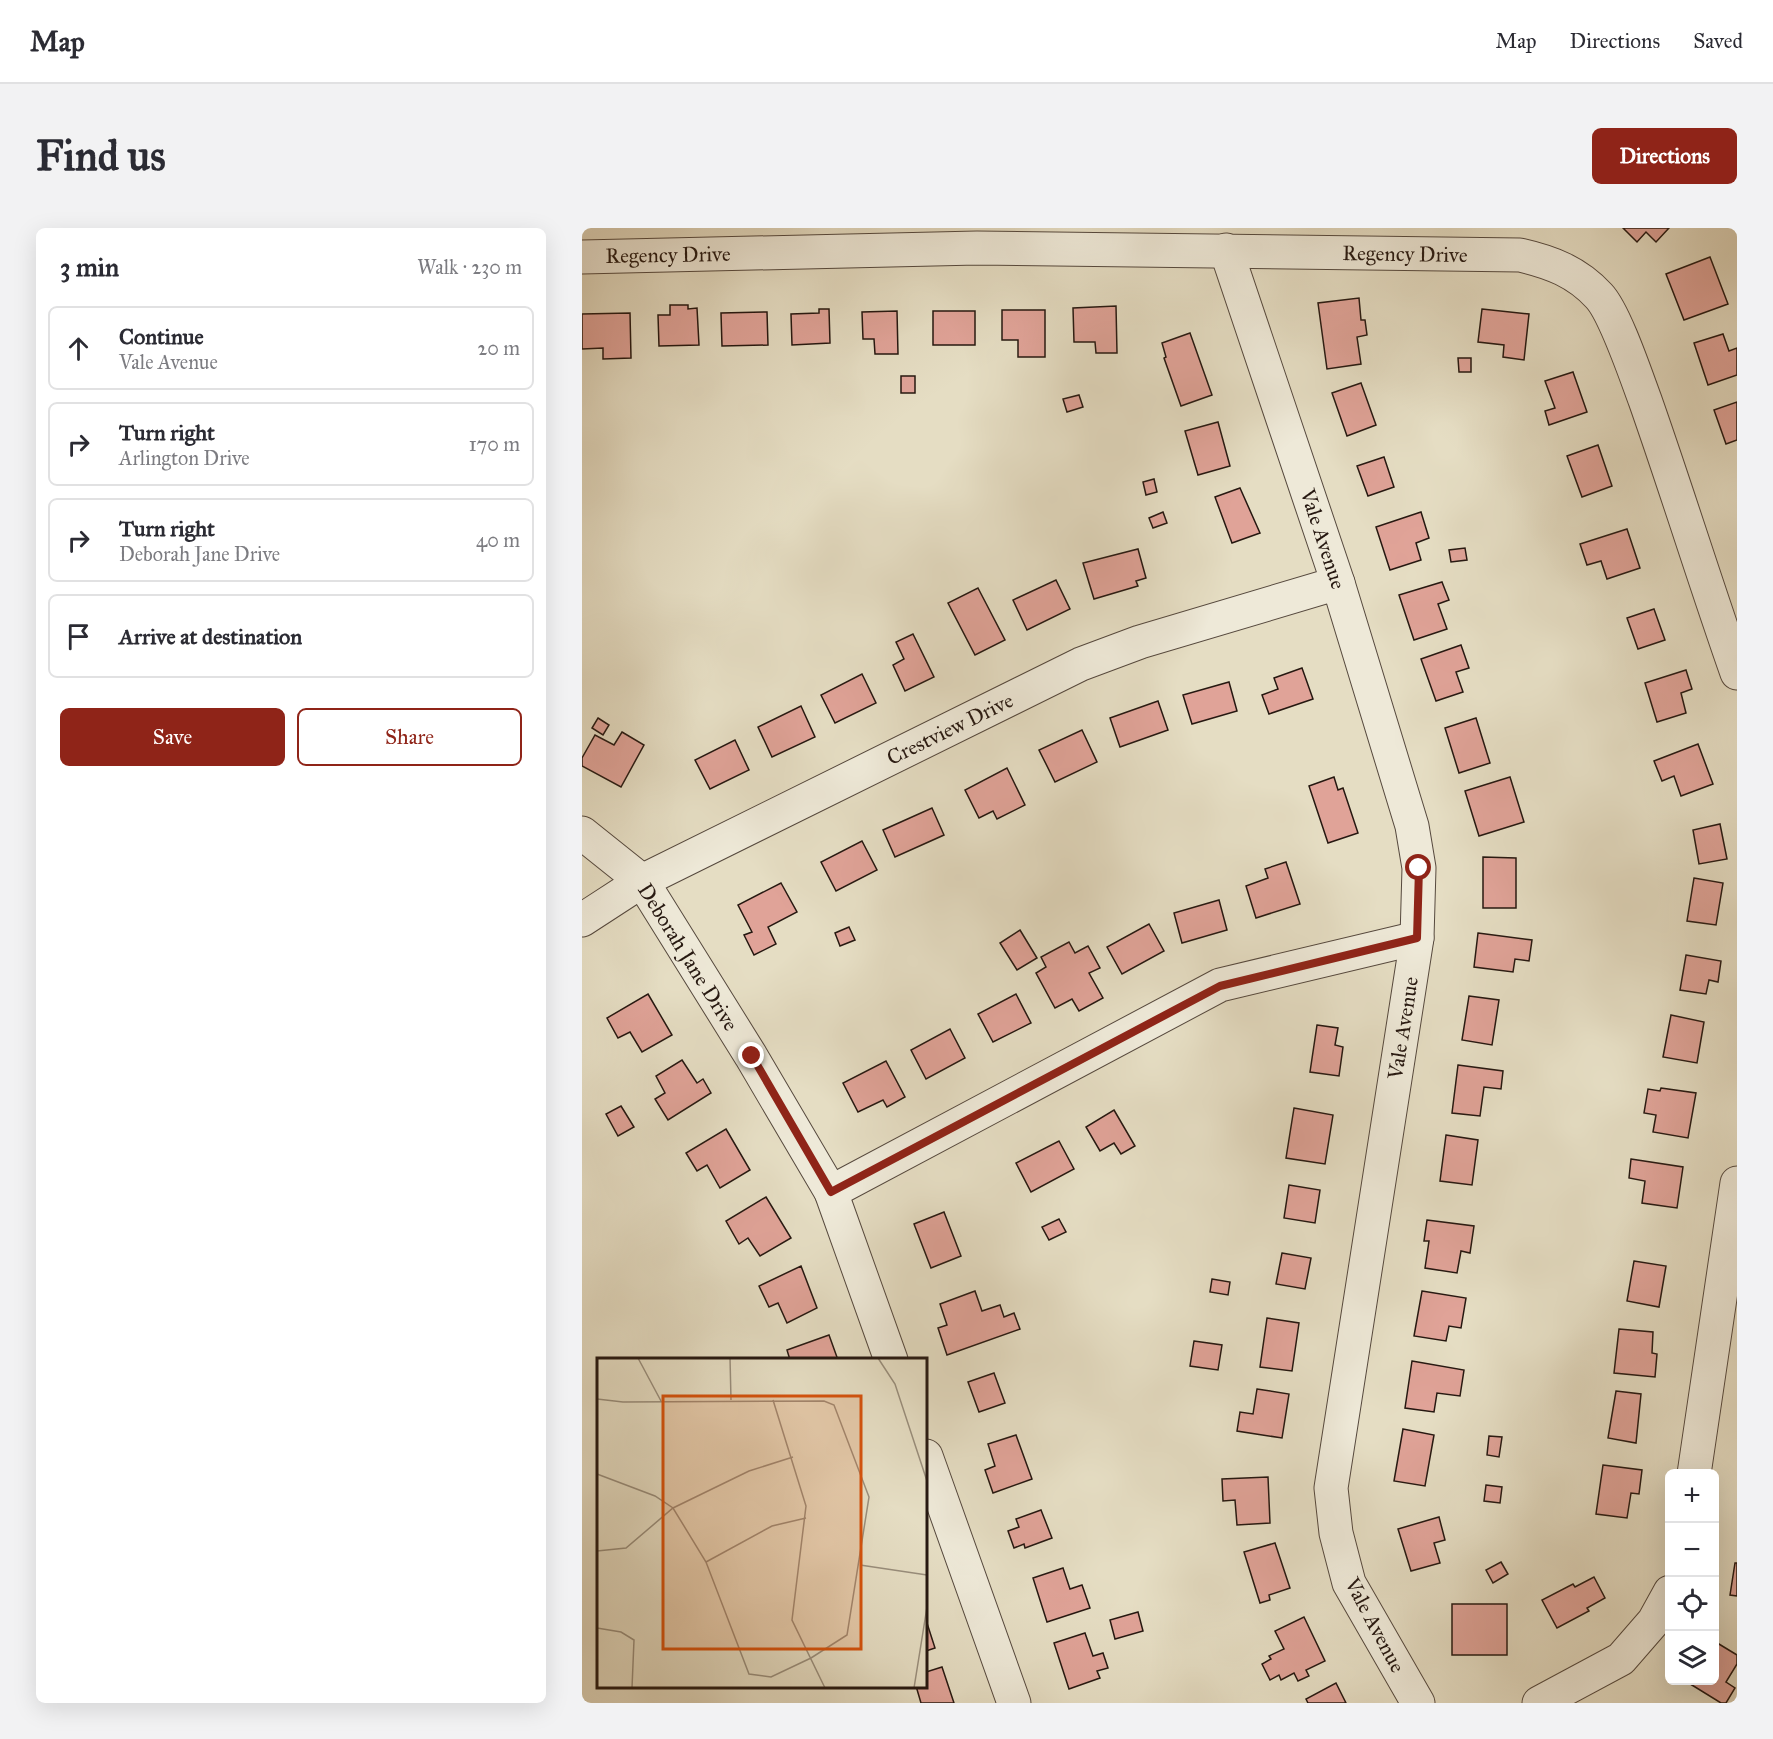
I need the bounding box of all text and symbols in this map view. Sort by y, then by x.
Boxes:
text: Map [30,24,85,59]
text: Map [1496,28,1537,54]
text: Directions [1570,28,1660,54]
text: Saved [1693,28,1743,54]
button: Directions [1592,128,1737,184]
text: Find us [36,130,166,182]
street label: Regency Drive [1342,240,1468,268]
street label: Regency Drive [605,241,731,269]
text: 3 min [60,251,119,283]
text: Walk · 230 m [417,255,522,279]
text: Continue [119,323,204,350]
icon: ahead [62,332,95,365]
text: 20 m [477,336,520,360]
text: Vale Avenue [119,350,218,374]
text: Turn right [119,419,215,446]
icon: right [62,428,95,461]
text: 170 m [469,432,520,456]
text: Arlington Drive [119,446,250,470]
street label: Vale Avenue [1294,485,1351,593]
text: Turn right [119,515,215,542]
icon: right [62,524,95,557]
text: 40 m [476,528,520,552]
text: Deborah Jane Drive [119,542,280,566]
icon: arrive [62,620,95,653]
text: Arrive at destination [119,623,302,650]
street label: Crestview Drive [883,687,1018,771]
button: Save [60,708,285,766]
button: Share [297,708,522,766]
route start [1405,854,1431,880]
street label: Deborah Jane Drive [632,878,744,1036]
street label: Vale Avenue [1382,974,1424,1082]
route end [738,1042,764,1068]
inset map [597,1358,927,1688]
map controls [1665,1469,1719,1685]
button: + [1665,1469,1719,1523]
button: − [1665,1523,1719,1577]
street label: Vale Avenue [1339,1572,1411,1677]
button: locate [1665,1577,1719,1631]
button: layers [1665,1631,1719,1685]

